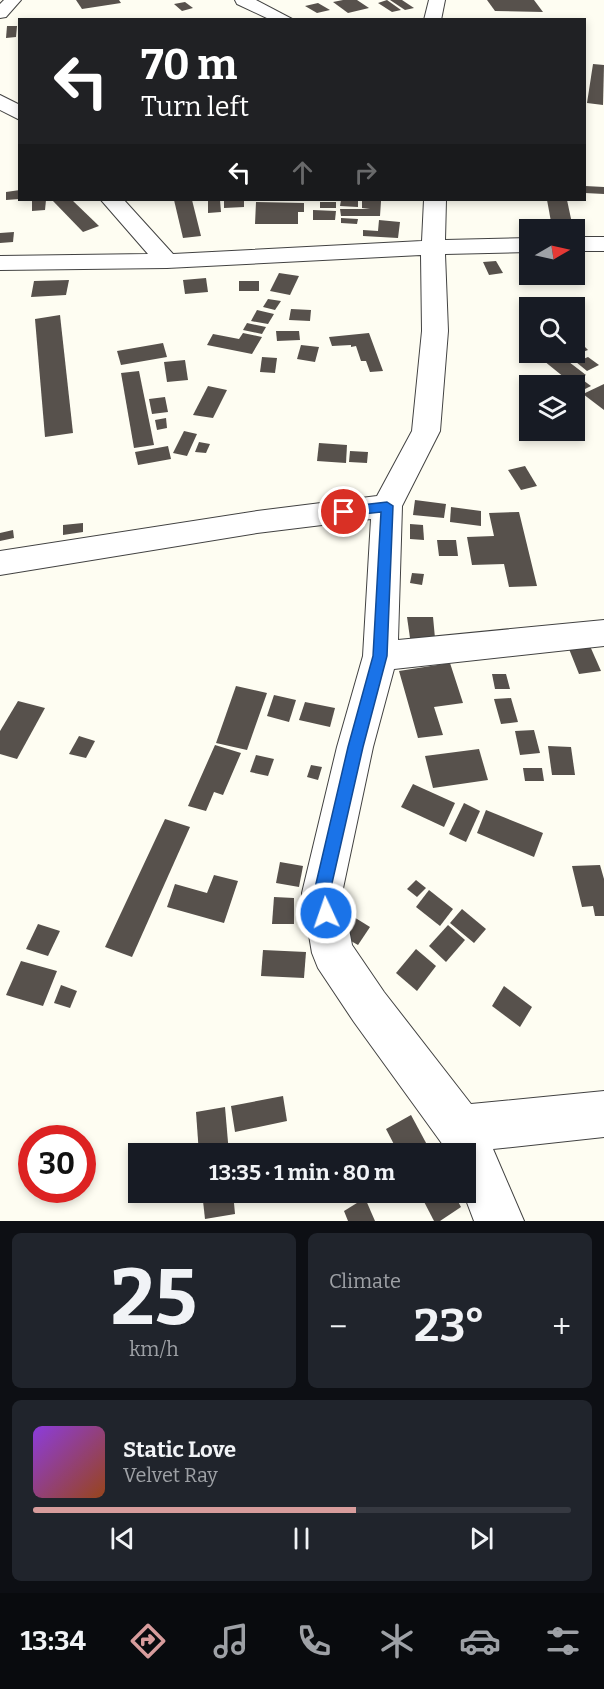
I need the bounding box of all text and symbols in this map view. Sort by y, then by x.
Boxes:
text: 70 m [141,40,237,90]
icon: left [42,42,120,120]
text: Turn left [141,91,249,123]
icon: left [223,156,256,189]
icon: ahead [286,156,319,189]
icon: right [349,156,382,189]
north arrow [519,219,585,285]
map controls [519,219,585,441]
button: search [519,297,585,363]
button: layers [519,375,585,441]
pin [318,486,369,537]
icon: arrive [327,495,360,528]
position arrow [294,881,358,945]
speed limit sign: 30 [18,1125,96,1203]
text: 13:35 · 1 min · 80 m [209,1159,395,1186]
text: 25 [111,1251,197,1345]
text: Climate [329,1269,401,1293]
text: 23° [414,1299,485,1353]
text: − [329,1307,347,1347]
text: + [552,1307,571,1347]
text: km/h [129,1337,179,1361]
text: Static Love [123,1436,236,1463]
text: Velvet Ray [123,1463,218,1487]
icon: previous [106,1522,139,1555]
icon: pause [285,1522,318,1555]
icon: next [465,1522,498,1555]
icon: directions [127,1620,169,1662]
icon: music [210,1620,252,1662]
icon: phone [293,1620,335,1662]
icon: climate [376,1620,418,1662]
icon: car [459,1620,501,1662]
icon: filters [542,1620,584,1662]
text: 13:34 [20,1625,86,1657]

